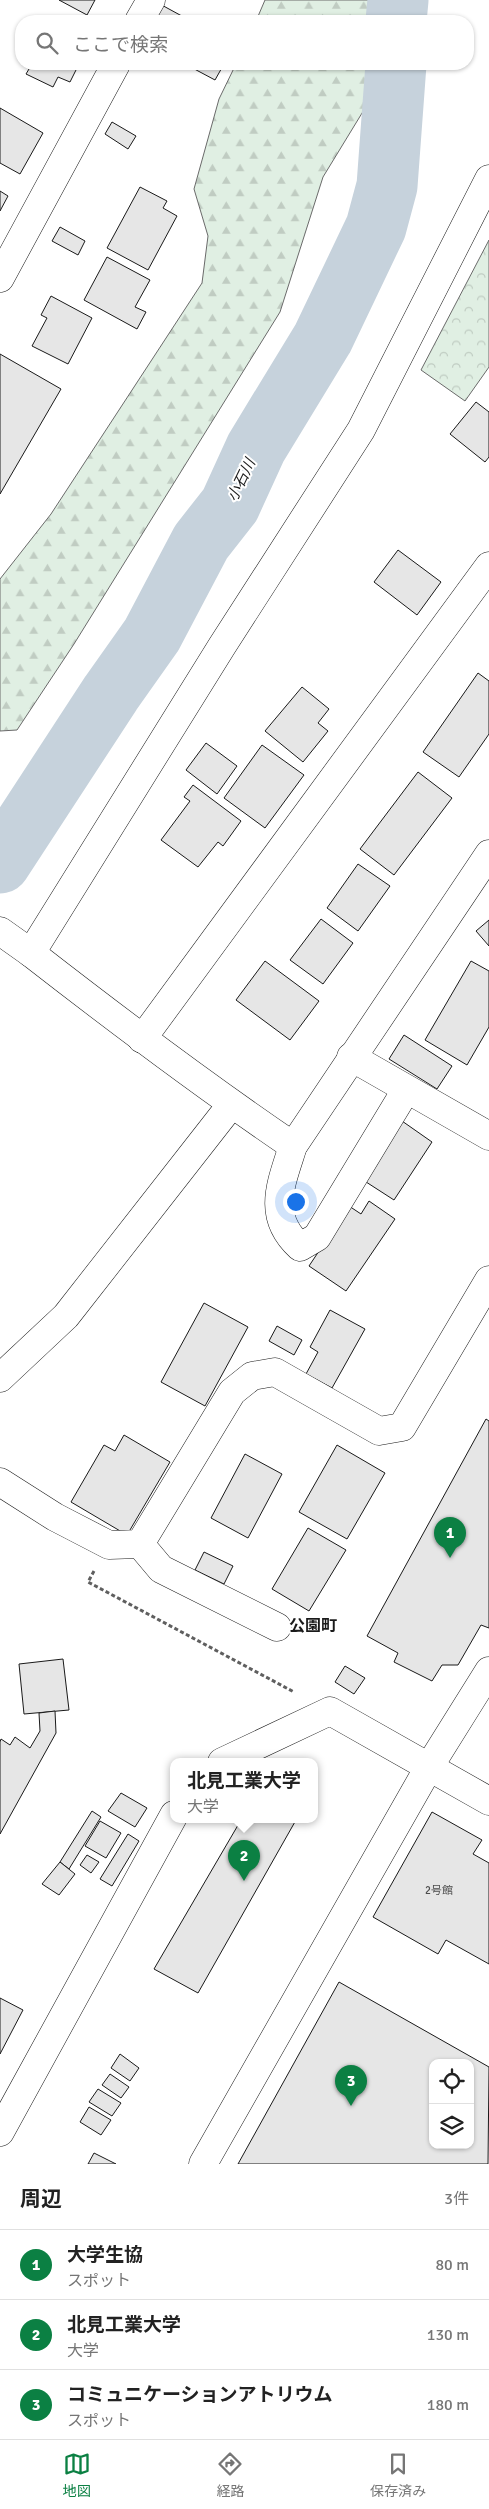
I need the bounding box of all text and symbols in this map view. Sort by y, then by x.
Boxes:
search box [15,15,474,70]
icon: search [33,29,61,57]
text: ここで検索 [73,33,168,57]
water label: 小石川 [223,454,260,504]
your location [283,1189,309,1215]
pin: 1 [434,1517,466,1558]
district label: 公園町 [289,1616,337,1636]
popup [170,1758,318,1823]
text: 北見工業大学 [187,1769,301,1793]
text: 大学 [187,1797,219,1817]
pin: 2 [228,1840,260,1881]
house number: 2号館 [425,1884,453,1897]
map controls [429,2059,474,2149]
button: locate [429,2059,474,2104]
pin: 3 [335,2065,367,2106]
button: layers [429,2104,474,2149]
text: 周辺 [20,2186,62,2212]
text: 3件 [444,2189,469,2209]
text: 大学生協 [67,2243,143,2267]
text: 1 [32,2255,40,2275]
text: 80 m [435,2255,469,2275]
text: スポット [67,2271,131,2291]
text: 北見工業大学 [67,2313,181,2337]
text: 2 [32,2325,40,2345]
text: 130 m [427,2325,469,2345]
text: 大学 [67,2341,99,2361]
text: コミュニケーションアトリウム [67,2383,333,2407]
text: 3 [32,2395,40,2415]
text: 180 m [427,2395,469,2415]
text: スポット [67,2411,131,2431]
tab: 地図 [63,2450,91,2500]
tab: 経路 [216,2450,244,2500]
tab: 保存済み [370,2450,426,2500]

